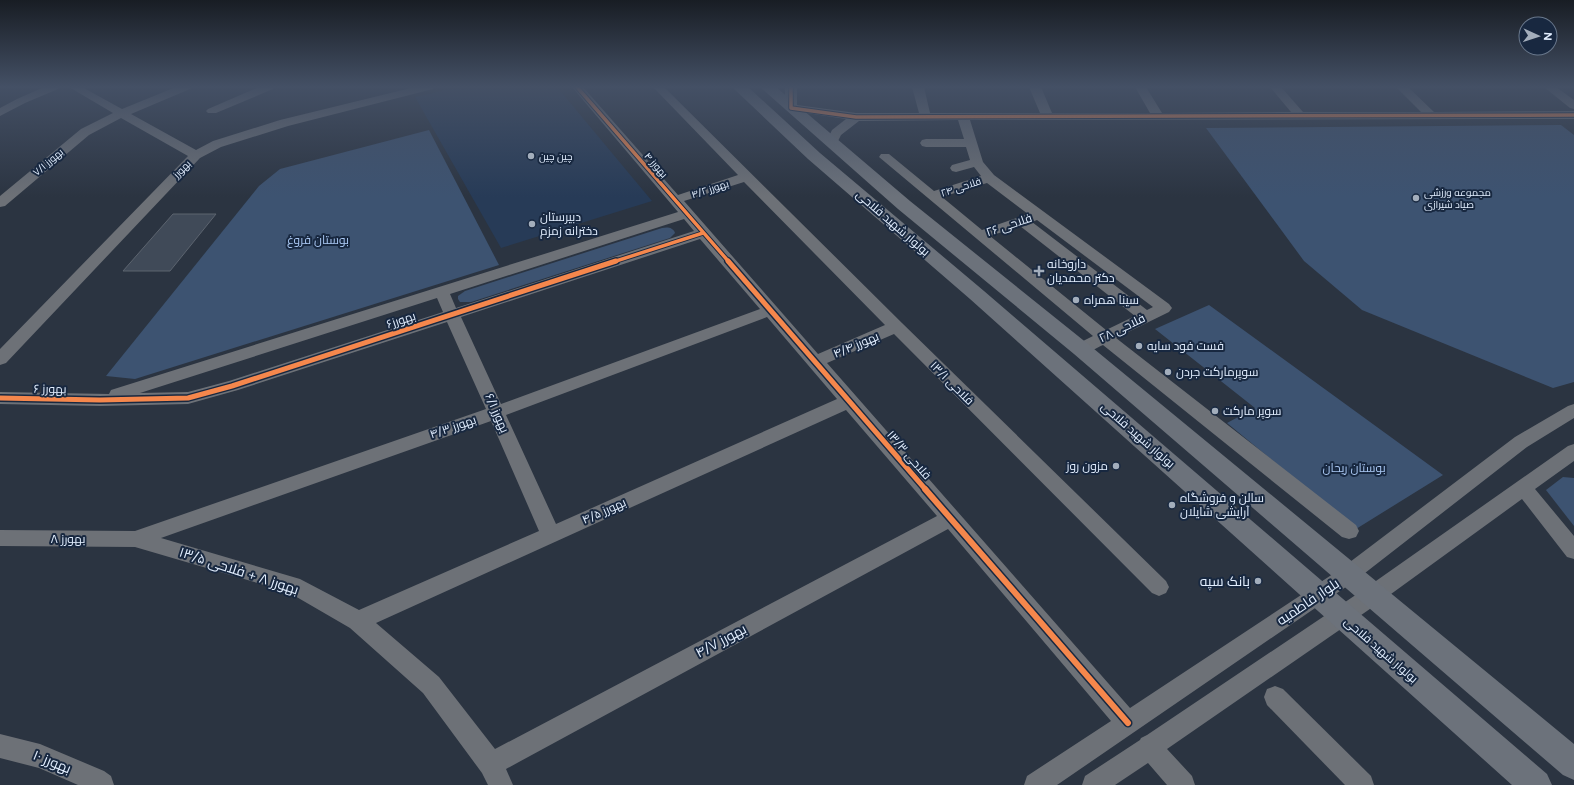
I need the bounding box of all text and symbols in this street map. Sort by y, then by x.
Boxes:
north arrow [1518,16,1558,56]
text: N [1541,32,1554,41]
street label: بهورز ۷/۱ [30,145,66,179]
place label: چین چین [539,150,572,163]
street label: بهورز ۴ [641,150,671,180]
marker: چین چین [526,151,536,161]
street label: بهورز [170,157,194,181]
street label: فلاحی ۲۴ [939,174,983,200]
street label: بهورز ۴/۲ [690,177,730,201]
place label: مجموعه ورزشی صیاد شیرازی [1424,186,1491,211]
street label: بولوار شهید فلاحی [853,187,933,259]
marker: مجموعه ورزشی صیاد شیرازی [1411,193,1421,203]
place label: دبیرستان دخترانه زمزم [540,210,598,239]
street label: فلاحی ۲۶ [984,211,1034,239]
marker: دبیرستان دخترانه زمزم [527,219,537,229]
park label: بوستان فروغ [287,233,349,248]
place label: داروخانه دکتر محمدیان [1047,257,1115,285]
marker: داروخانه دکتر محمدیان [1034,266,1044,276]
place label: سینا همراه [1084,293,1139,307]
marker: سینا همراه [1071,295,1081,305]
street label: بهورز۶ [385,309,417,331]
street label: فلاحی ۲۸ [1097,311,1147,345]
street label: بهورز ۴/۴ [831,329,881,361]
place label: فست فود سایه [1147,339,1224,353]
marker: فست فود سایه [1134,341,1144,351]
street label: فلاحی ۱۳/۱ [927,358,977,408]
place label: سوپرمارکت جردن [1176,365,1258,381]
marker: سوپرمارکت جردن [1163,367,1173,377]
street label: بهورز ۶ [33,382,67,396]
street label: بهورز ۶/۱ [482,391,512,435]
street label: بولوار شهید فلاحی [1098,399,1178,471]
place label: سوپر مارکت [1223,404,1281,420]
marker: سوپر مارکت [1210,406,1220,416]
street label: بهورز ۴/۳ [428,413,478,441]
street label: فلاحی ۱۳/۳ [884,428,934,482]
place label: مزون روز [1065,459,1108,473]
marker: مزون روز [1111,461,1121,471]
park label: بوستان ریحان [1322,461,1386,475]
place label: سالن و فروشگاه آرایشی شایلان [1180,491,1264,519]
street label: بهورز ۴/۵ [580,495,628,527]
marker: سالن و فروشگاه آرایشی شایلان [1167,500,1177,510]
street label: بهورز ۸ [51,532,85,546]
street label: بهورز ۸ + فلاحی ۱۳/۵ [177,544,301,598]
place label: بانک سپه [1200,573,1250,591]
street label: بلوار فاطمیه [1274,575,1342,629]
marker: بانک سپه [1253,576,1263,586]
street label: بولوار شهید فلاحی [1341,614,1421,686]
street label: بهورز ۴/۷ [693,620,749,662]
street label: بهورز ۱۰ [30,747,74,777]

